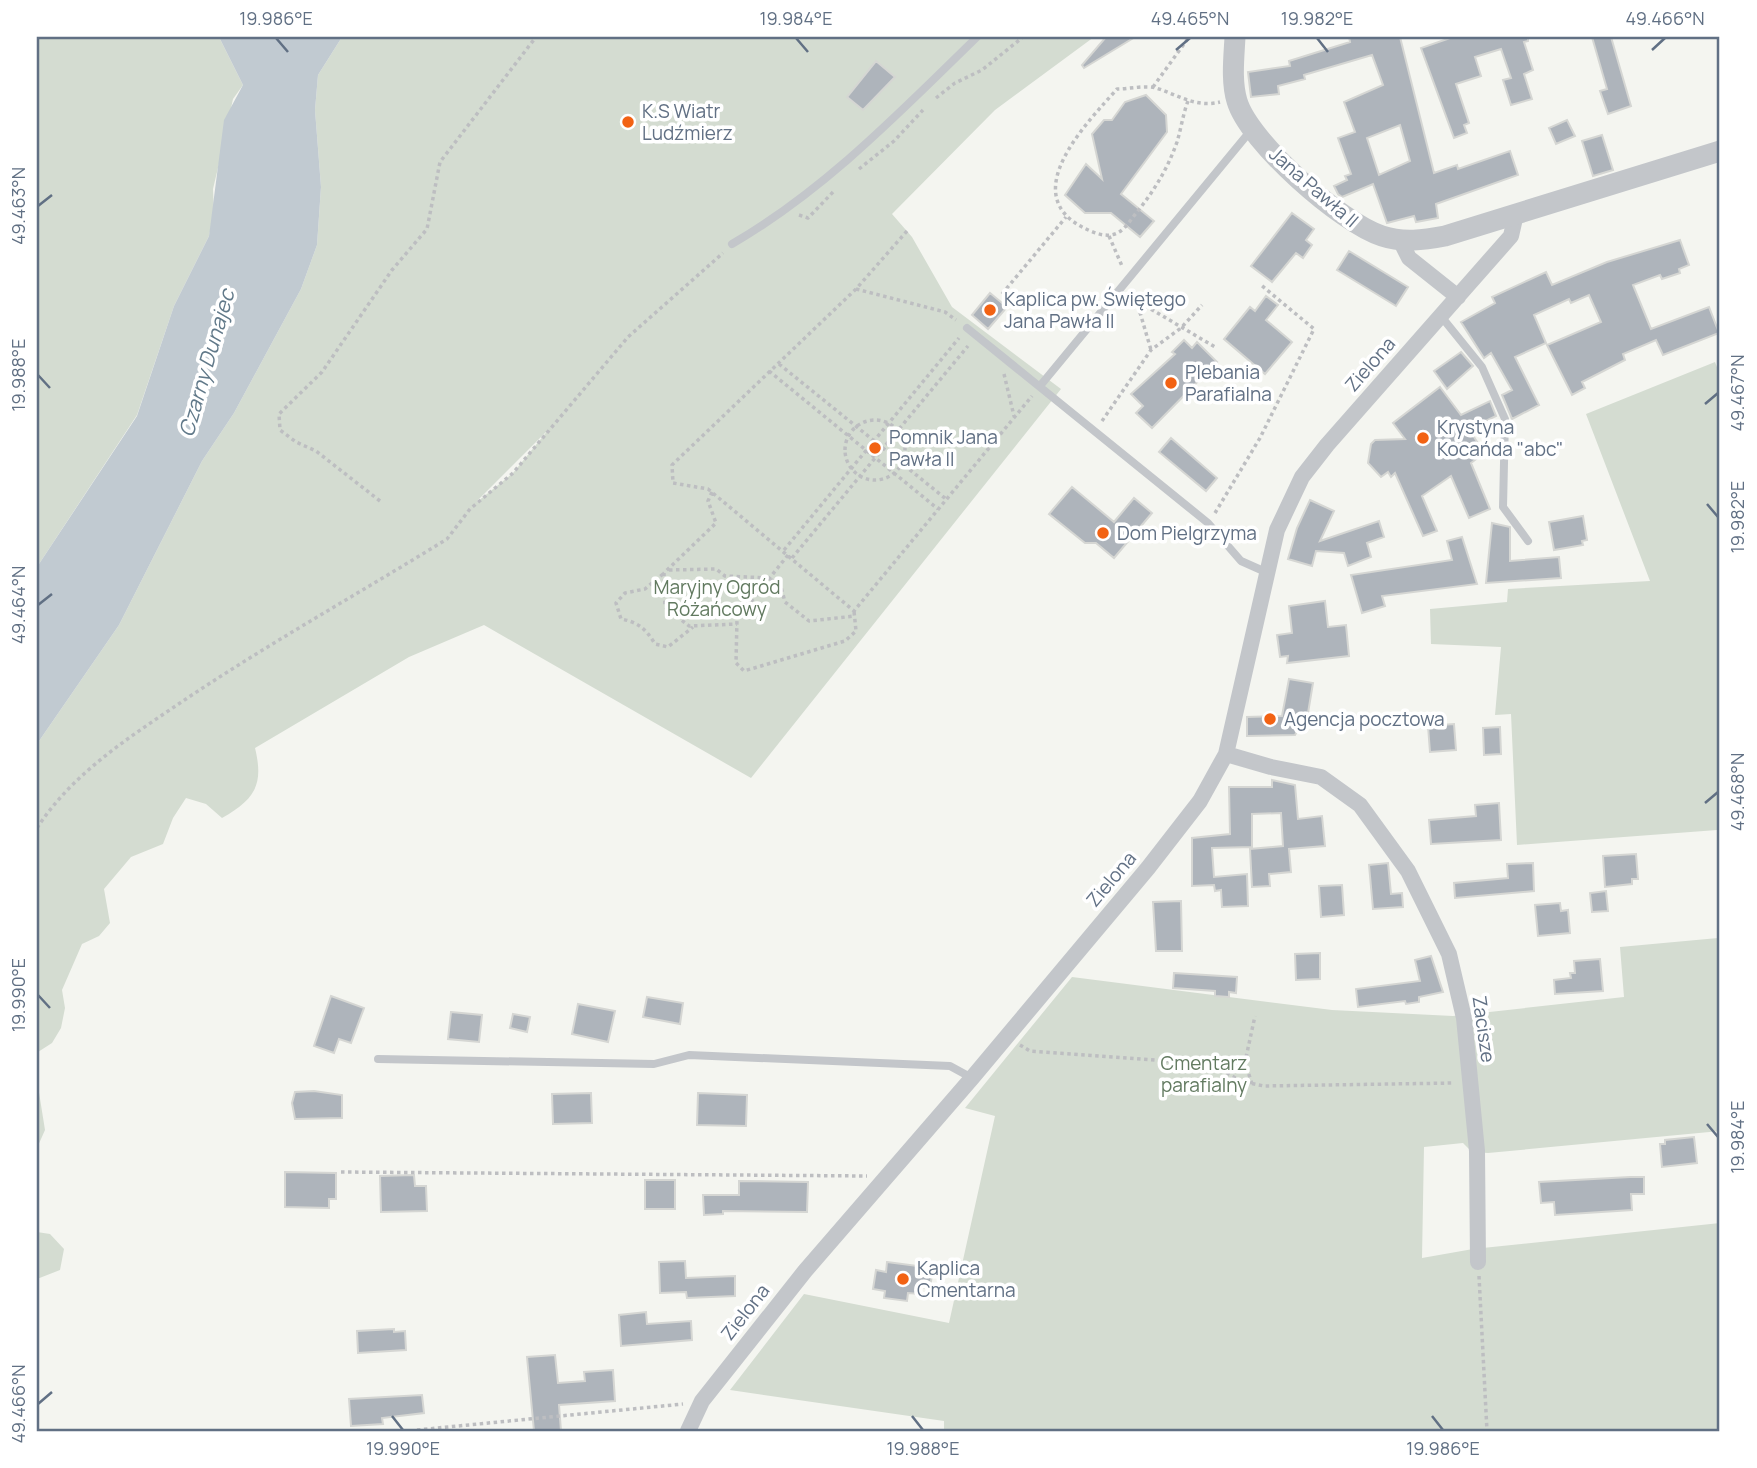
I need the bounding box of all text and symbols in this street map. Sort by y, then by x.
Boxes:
text: 19.986°E [239,6,313,30]
text: 19.984°E [760,6,832,30]
text: 49.465°N [1151,6,1229,30]
text: 19.982°E [1281,6,1353,30]
text: 49.466°N [1625,6,1705,30]
place label: K.S Wiatr Ludźmierz [642,98,733,146]
marker: K.S Wiatr Ludźmierz [620,114,636,130]
street label: Jana Pawła II [1264,141,1364,233]
text: 49.463°N [6,167,30,245]
water label: Czarny Dunajec [172,284,241,440]
place label: Kaplica pw. Świętego Jana Pawła II [1004,286,1186,334]
marker: Kaplica pw. Świętego Jana Pawła II [982,302,998,318]
street label: Zielona [1339,331,1401,397]
text: 19.988°E [6,339,30,411]
text: 49.467°N [1725,354,1749,432]
place label: Plebania Parafialna [1185,359,1272,407]
marker: Plebania Parafialna [1163,375,1179,391]
place label: Krystyna Kocańda "abc" [1437,414,1564,462]
place label: Pomnik Jana Pawła II [889,424,998,472]
marker: Krystyna Kocańda "abc" [1415,430,1431,446]
marker: Pomnik Jana Pawła II [867,440,883,456]
text: 19.982°E [1725,481,1749,553]
place label: Dom Pielgrzyma [1117,520,1257,546]
marker: Dom Pielgrzyma [1095,525,1111,541]
text: 49.464°N [6,566,30,644]
park label: Maryjny Ogród Różańcowy [654,574,780,622]
place label: Agencja pocztowa [1284,706,1445,732]
marker: Agencja pocztowa [1262,711,1278,727]
text: 49.468°N [1725,753,1749,831]
street label: Zielona [1080,846,1142,912]
text: 19.990°E [6,958,30,1032]
street label: Zacisze [1466,994,1502,1064]
park label: Cmentarz parafialny [1161,1050,1247,1098]
text: 19.984°E [1725,1101,1749,1173]
place label: Kaplica Cmentarna [917,1255,1016,1303]
marker: Kaplica Cmentarna [895,1271,911,1287]
street label: Zielona [715,1278,775,1346]
text: 49.466°N [6,1364,30,1444]
text: 19.990°E [366,1436,440,1460]
text: 19.988°E [887,1436,959,1460]
text: 19.986°E [1406,1436,1480,1460]

